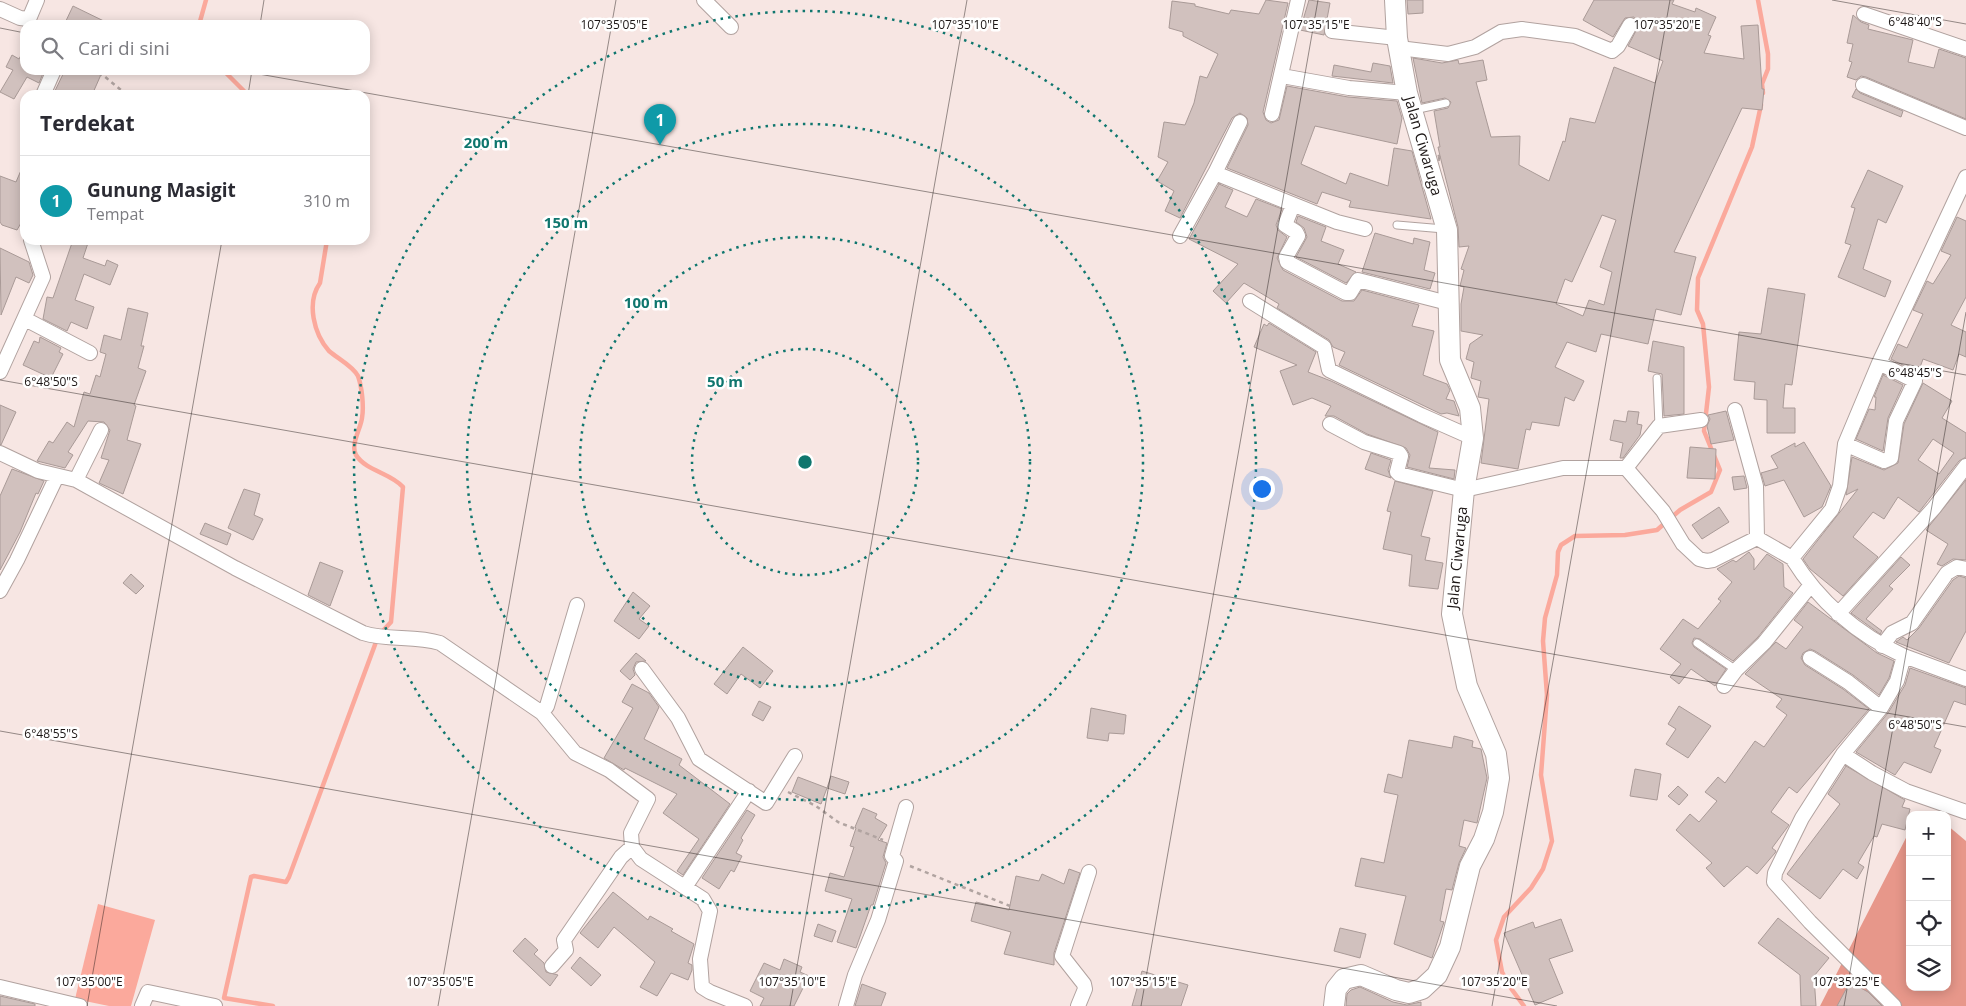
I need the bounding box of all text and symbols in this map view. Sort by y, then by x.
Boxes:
text: 6°48'40"S [1888,13,1942,30]
text: 107°35'05"E [580,16,648,33]
text: 107°35'10"E [931,16,999,33]
text: 107°35'15"E [1282,16,1350,33]
text: 107°35'20"E [1633,16,1701,33]
search box [20,20,370,75]
icon: search [38,34,66,62]
text: Cari di sini [78,35,170,61]
street label: Jalan Ciwaruga [1400,92,1448,198]
pin: 1 [644,104,676,145]
text: Terdekat [40,109,135,137]
text: 200 m [464,132,508,152]
text: Gunung Masigit [87,177,236,203]
text: 1 [51,190,61,212]
text: 310 m [304,190,350,212]
text: Tempat [87,203,144,225]
text: 150 m [544,212,588,232]
text: 100 m [624,292,668,312]
text: 6°48'45"S [1888,364,1942,381]
text: 50 m [707,371,743,391]
text: 6°48'50"S [24,373,78,390]
centre of rings [796,453,814,471]
your location [1249,476,1275,502]
street label: Jalan Ciwaruga [1441,505,1471,612]
text: 6°48'50"S [1888,716,1942,733]
text: 6°48'55"S [24,725,78,742]
map controls [1906,811,1951,991]
button: + [1906,811,1951,856]
button: − [1906,856,1951,901]
button: locate [1906,901,1951,946]
button: layers [1906,946,1951,991]
text: 107°35'00"E [55,973,123,990]
text: 107°35'05"E [406,973,474,990]
text: 107°35'10"E [758,973,826,990]
text: 107°35'15"E [1109,973,1177,990]
text: 107°35'20"E [1460,973,1528,990]
text: 107°35'25"E [1812,973,1880,990]

